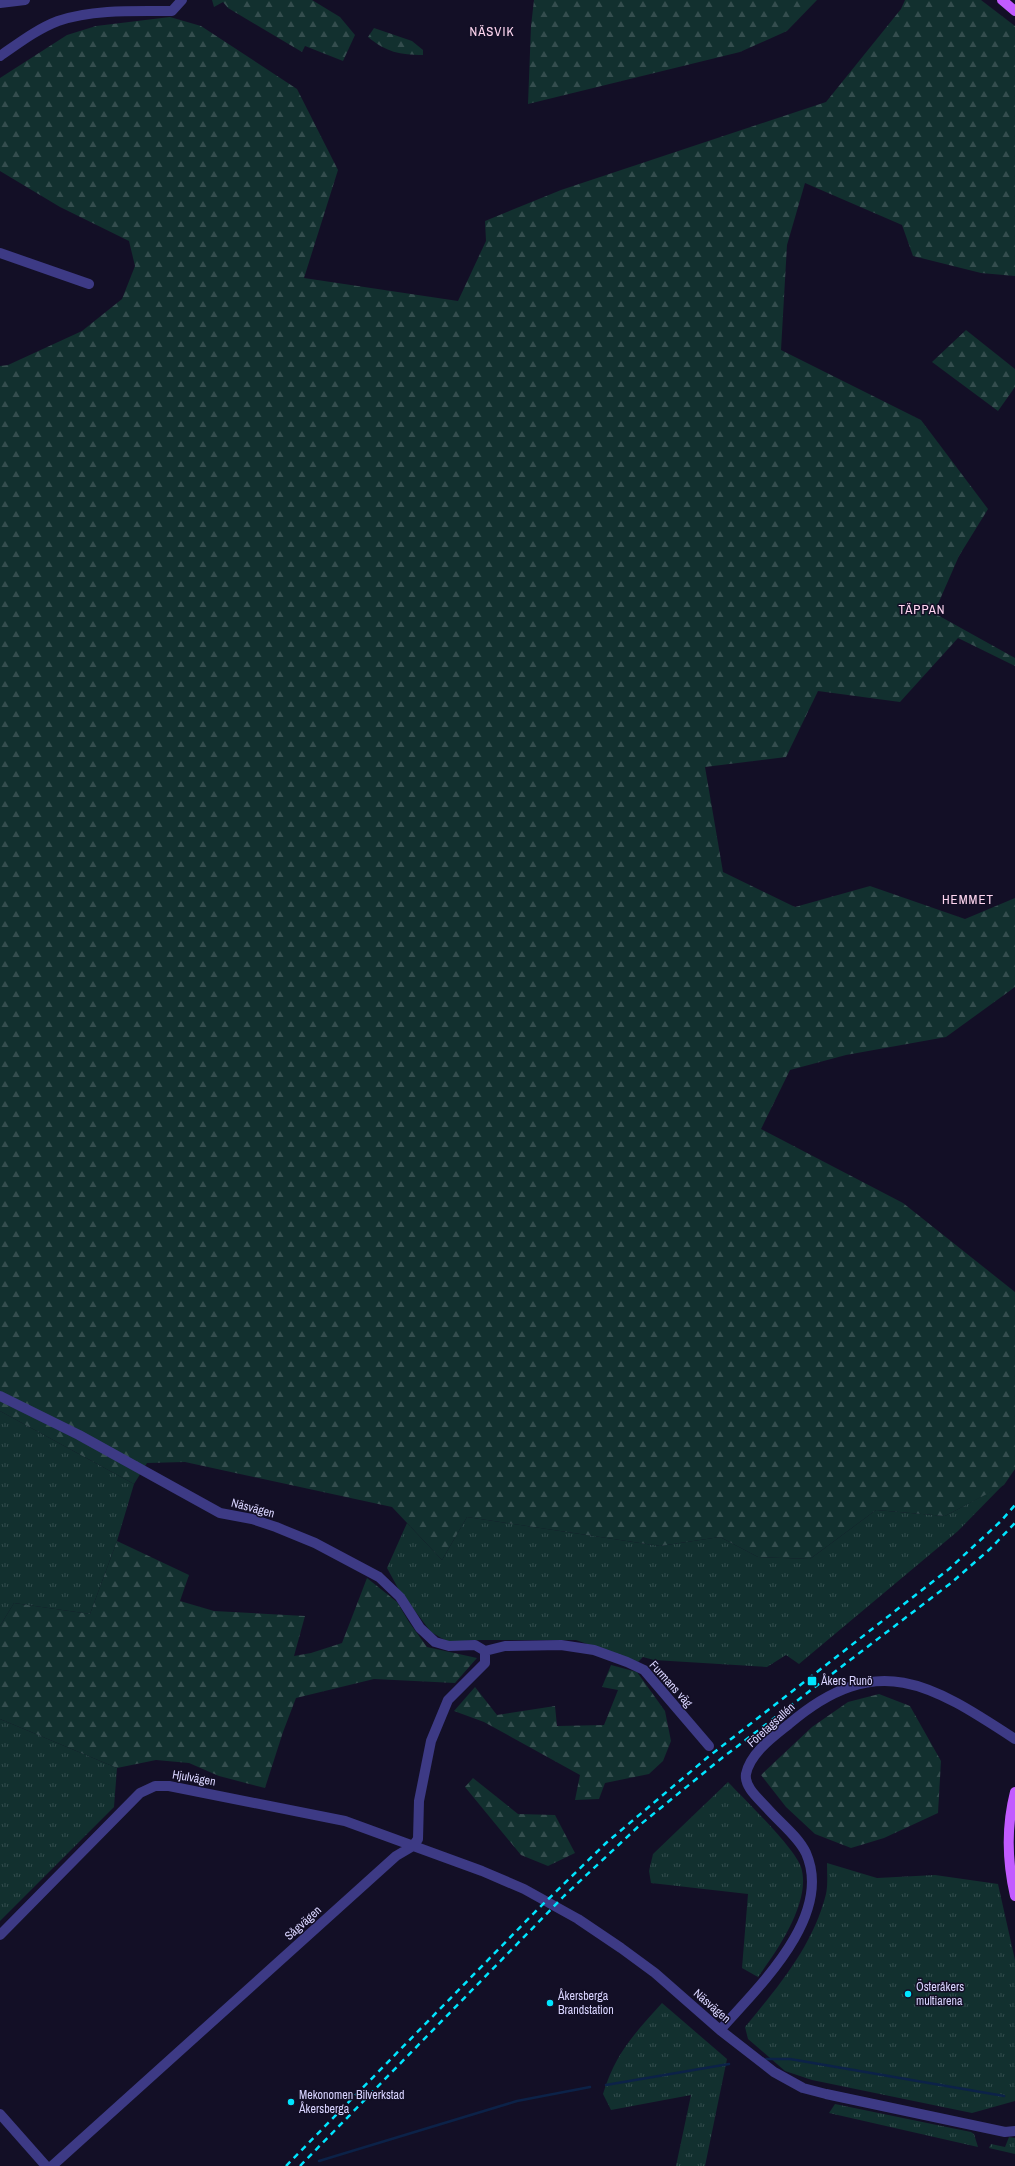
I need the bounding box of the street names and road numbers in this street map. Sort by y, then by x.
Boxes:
street label: Näsvägen [230,1495,276,1521]
street label: Furmans väg [646,1657,697,1711]
street label: Företagsallén [744,1699,798,1751]
street label: Hjulvägen [171,1766,217,1790]
street label: Sågvägen [281,1902,325,1944]
street label: Näsvägen [690,1985,734,2027]

